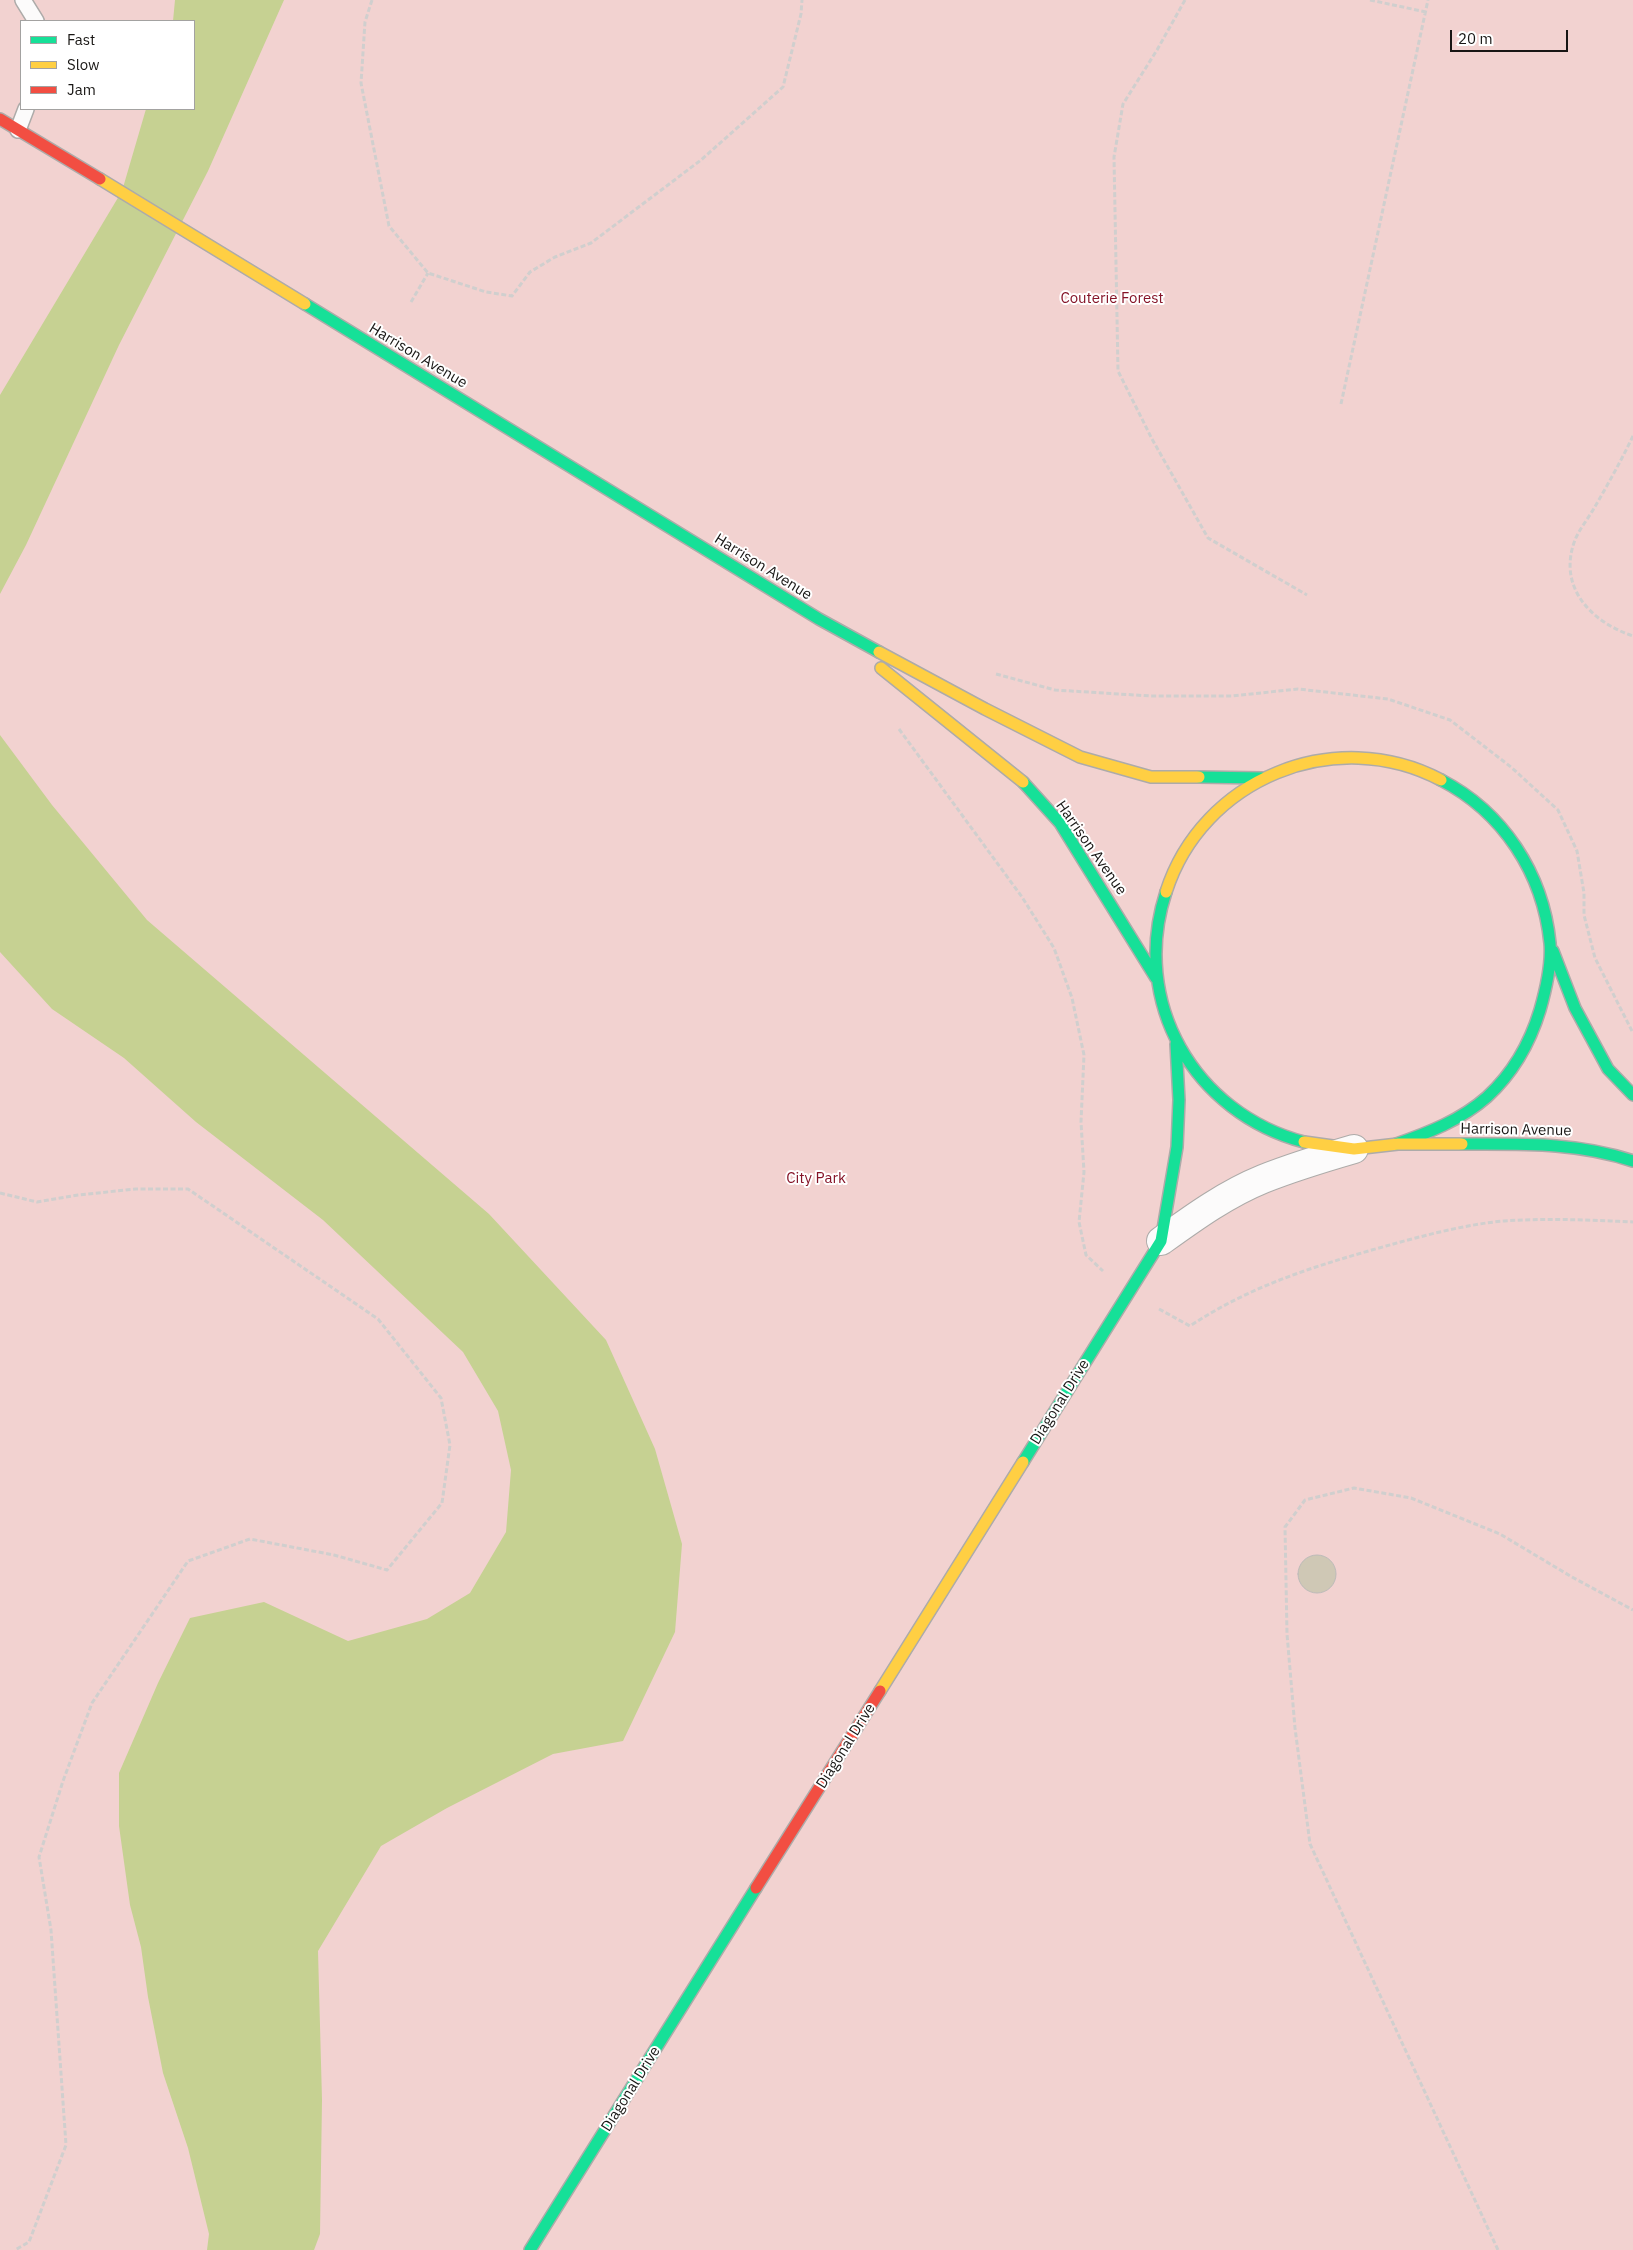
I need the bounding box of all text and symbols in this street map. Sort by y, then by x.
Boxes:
legend [20,20,195,110]
scale bar [1453,20,1570,52]
text: 20 m [1458,29,1493,48]
text: Fast [67,30,95,49]
text: Slow [67,55,100,74]
text: Jam [67,80,96,99]
park label: Couterie Forest [1060,290,1164,308]
street label: Harrison Avenue [366,320,470,392]
street label: Harrison Avenue [711,530,815,604]
street label: Harrison Avenue [1052,797,1130,899]
street label: Harrison Avenue [1460,1120,1572,1140]
park label: City Park [786,1170,846,1188]
street label: Diagonal Drive [1027,1356,1093,1448]
street label: Diagonal Drive [813,1700,879,1792]
street label: Diagonal Drive [598,2043,664,2135]

